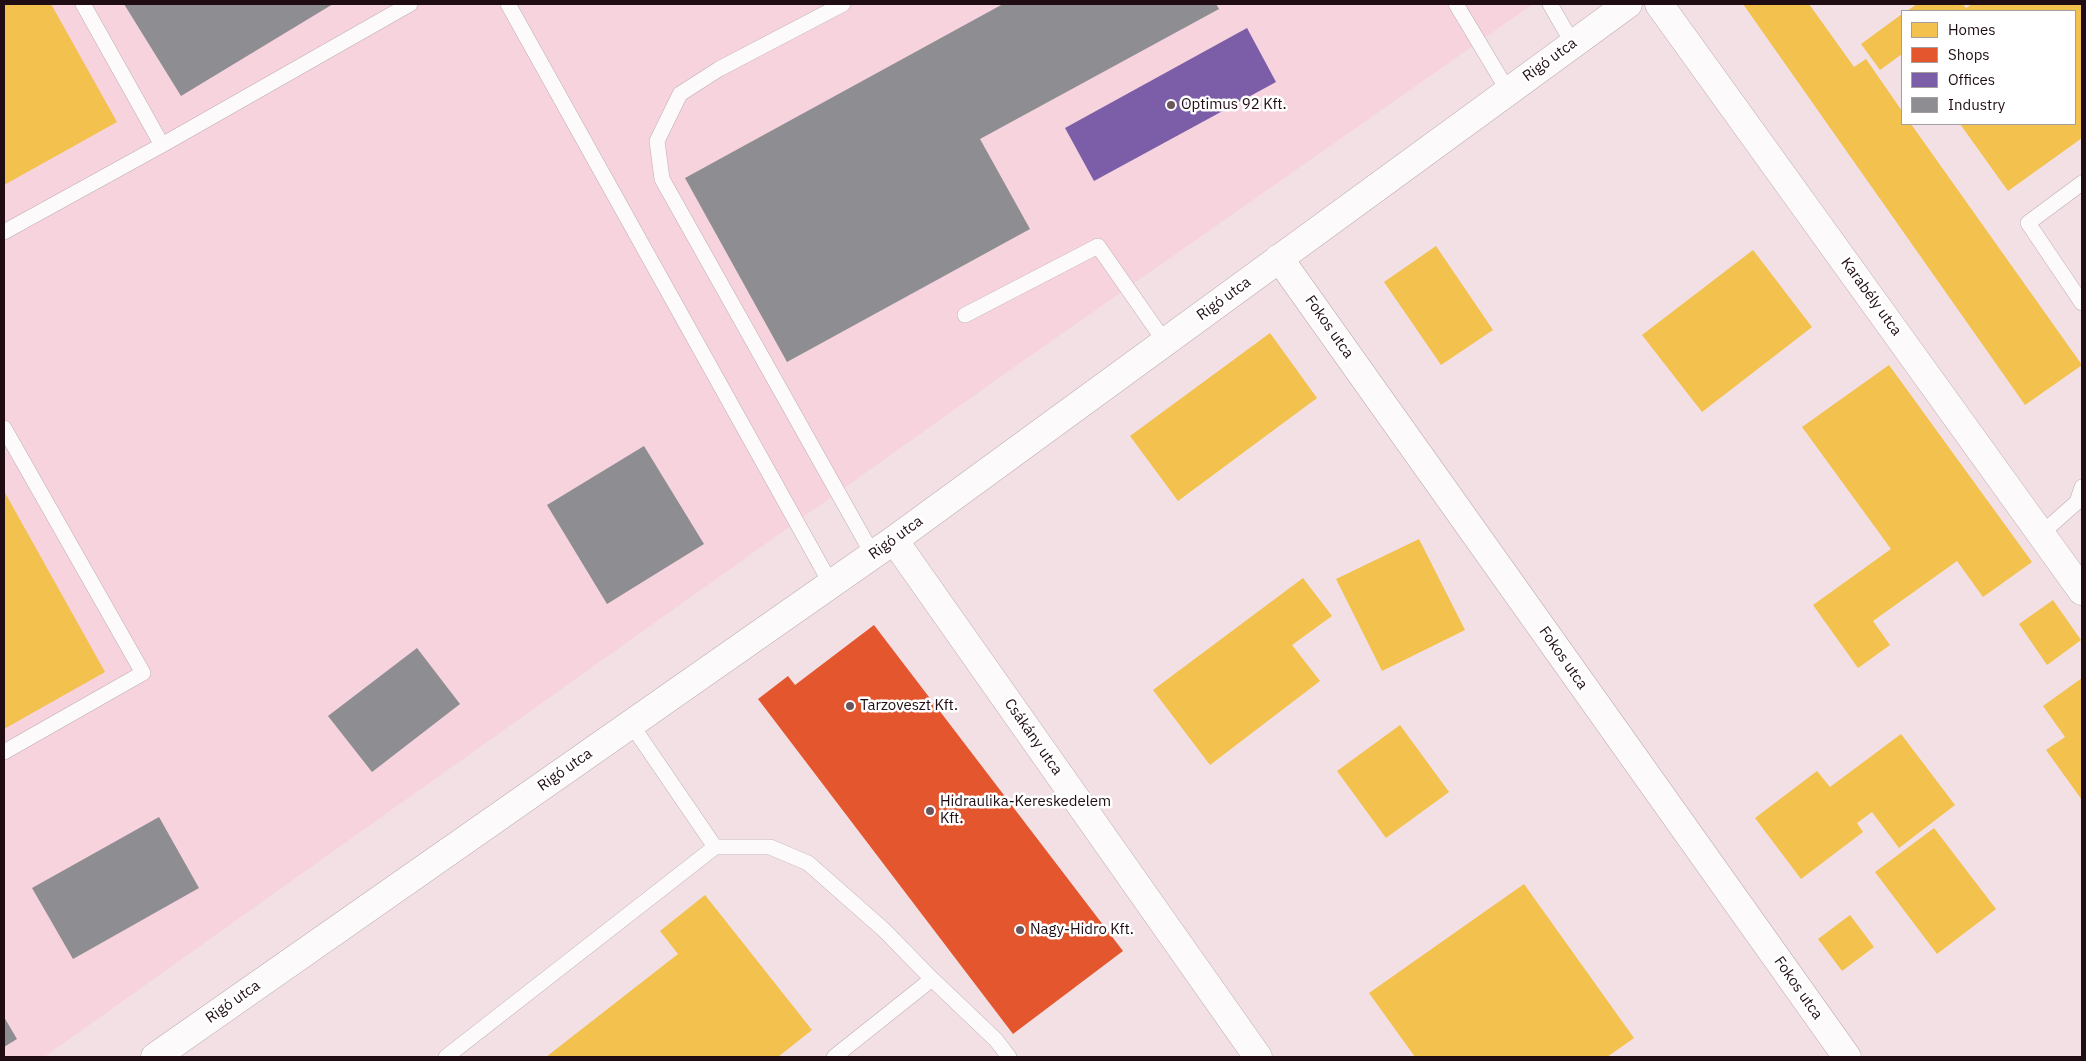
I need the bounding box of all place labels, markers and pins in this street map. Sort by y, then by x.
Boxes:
place label: Optimus 92 Kft. [1181,96,1287,114]
marker: Optimus 92 Kft. [1165,99,1177,111]
place label: Tarzoveszt Kft. [860,697,958,715]
marker: Tarzoveszt Kft. [844,700,856,712]
place label: Hidraulika-Kereskedelem Kft. [940,793,1111,828]
marker: Hidraulika-Kereskedelem Kft. [924,805,936,817]
place label: Nagy-Hidro Kft. [1030,921,1134,939]
marker: Nagy-Hidro Kft. [1014,924,1026,936]

